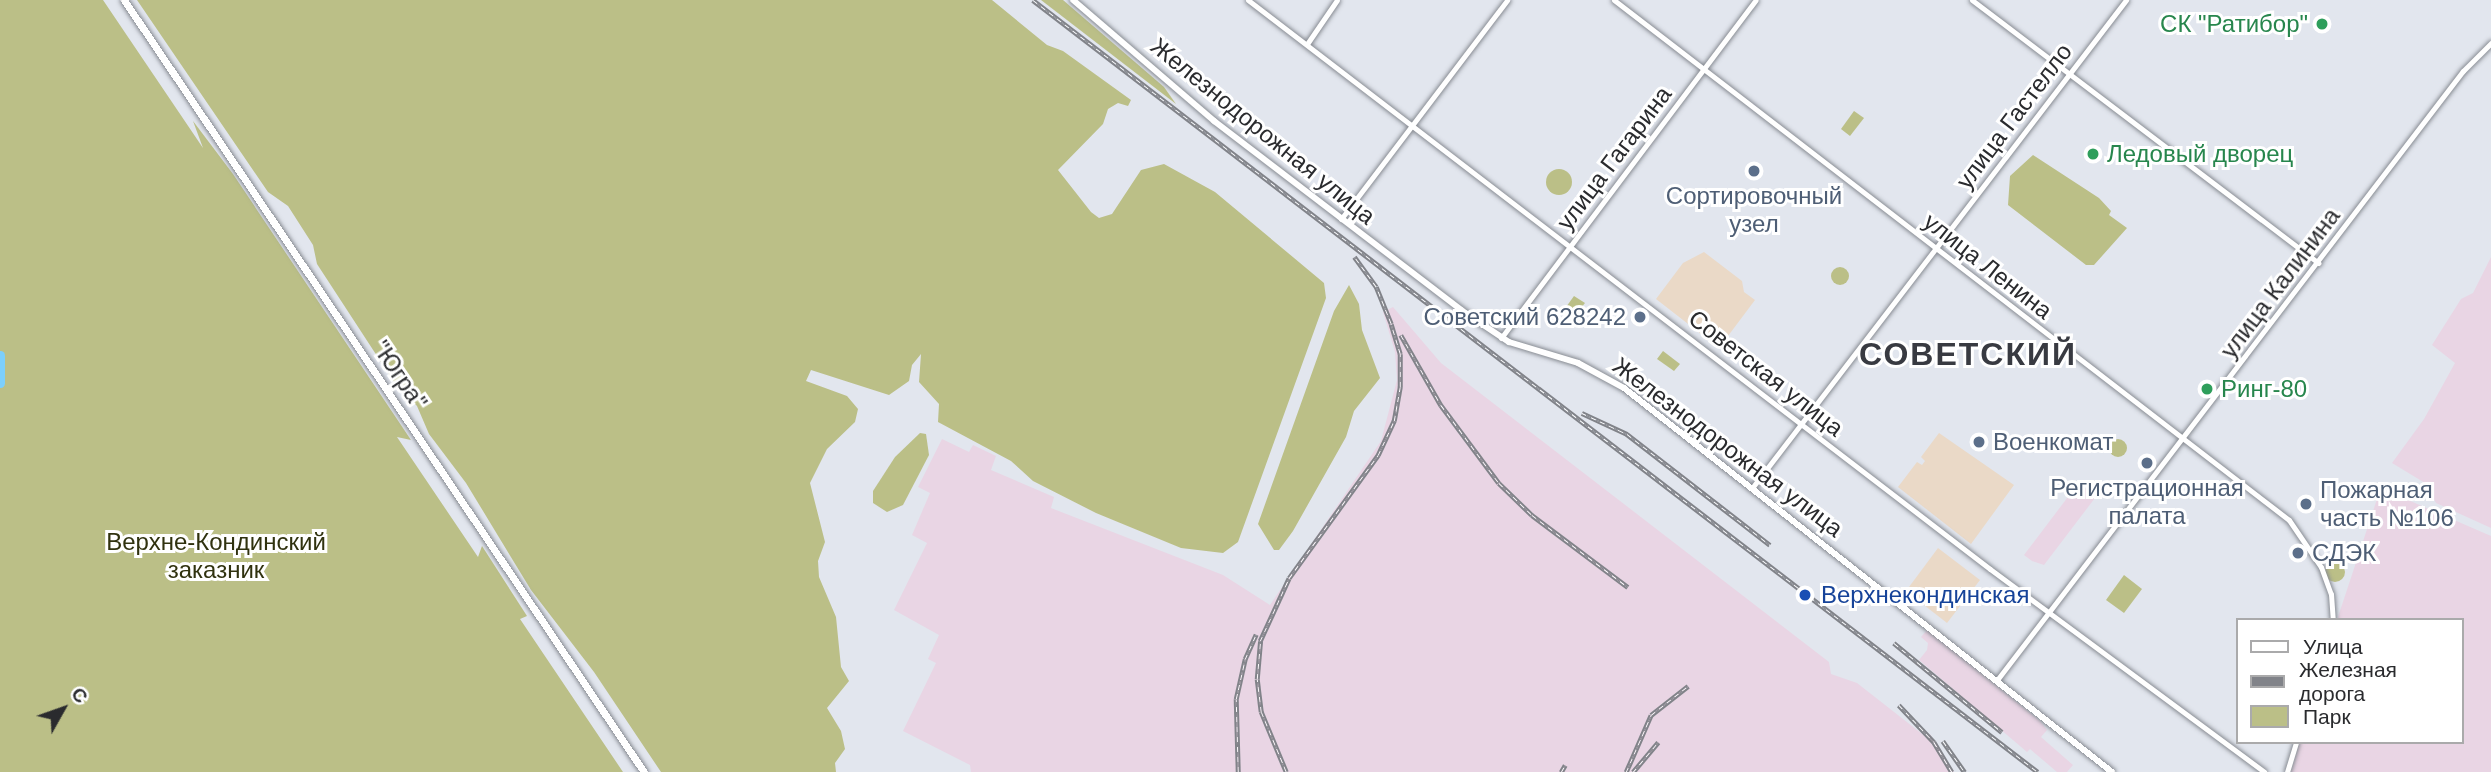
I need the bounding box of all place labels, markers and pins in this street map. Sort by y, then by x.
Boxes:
place label: СК "Ратибор" [2160,10,2308,38]
marker: СК "Ратибор" [2314,16,2330,32]
place label: Ледовый дворец [2107,140,2293,168]
marker: Ледовый дворец [2085,146,2101,162]
marker: Сортировочный узел [1746,163,1762,179]
place label: Сортировочный узел [1666,182,1842,238]
place label: Советский 628242 [1424,303,1626,331]
marker: Советский 628242 [1632,309,1648,325]
place label: Ринг-80 [2221,375,2307,403]
marker: Ринг-80 [2199,381,2215,397]
place label: Военкомат [1993,428,2113,456]
marker: Военкомат [1971,434,1987,450]
marker: Регистрационная палата [2139,455,2155,471]
place label: Регистрационная палата [2050,474,2244,530]
place label: Пожарная часть №106 [2320,476,2454,532]
marker: Пожарная часть №106 [2298,496,2314,512]
place label: СДЭК [2312,539,2376,567]
marker: СДЭК [2290,545,2306,561]
place label: Верхнекондинская [1821,581,2029,609]
marker: Верхнекондинская [1795,585,1815,605]

